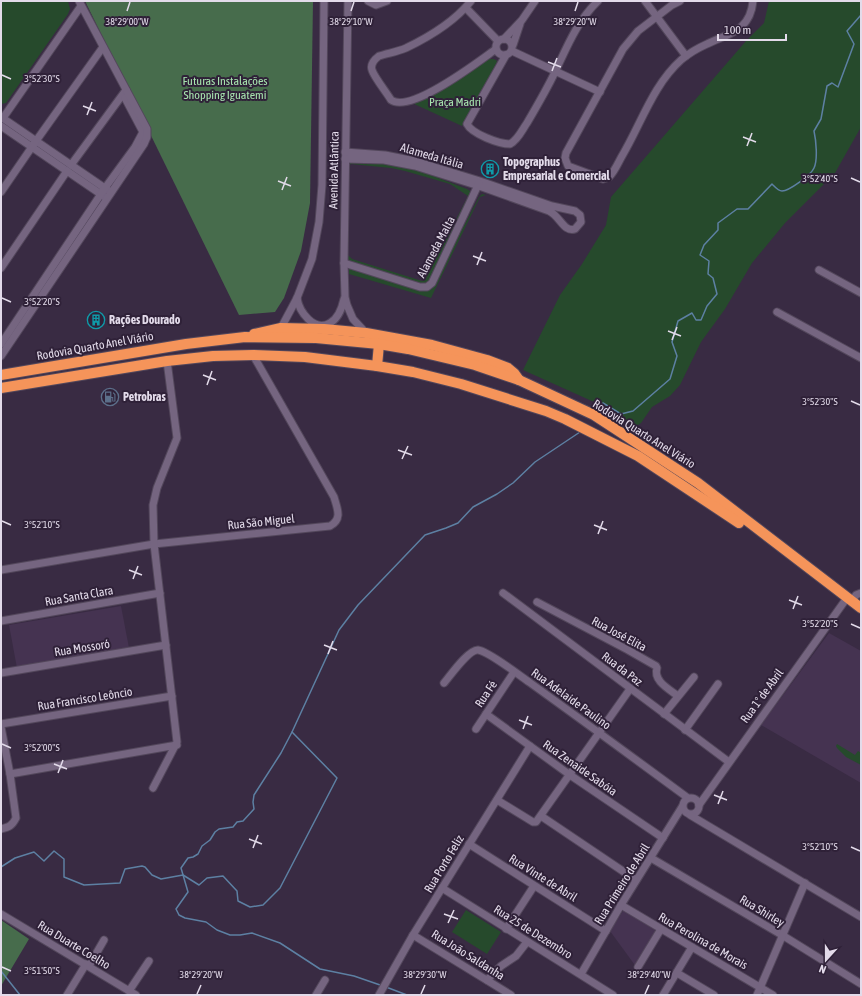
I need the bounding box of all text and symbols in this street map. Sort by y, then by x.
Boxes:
text: 38°29'00"W [105,16,149,27]
text: 38°29'10"W [329,16,373,27]
text: 38°29'20"W [553,16,597,27]
scale bar [718,16,786,42]
text: 100 m [724,23,751,37]
text: 3°52'30"S [24,73,60,84]
park label: Futuras Instalações Shopping Iguatemi [182,74,268,102]
park label: Praça Madri [429,95,481,109]
street label: Avenida Atlântica [326,131,342,209]
street label: Alameda Itália [399,140,465,172]
place label: Topographus Empresarial e Comercial [503,155,610,183]
building icon: Topographus Empresarial e Comercial [480,159,500,179]
text: 3°52'40"S [802,173,838,184]
street label: Alameda Malta [414,214,458,280]
text: 3°52'20"S [24,296,60,307]
building icon: Rações Dourado [86,310,106,330]
place label: Rações Dourado [109,313,181,327]
street label: Rodovia Quarto Anel Viário [36,329,155,363]
fuel station icon: Petrobras [100,387,120,407]
place label: Petrobras [123,390,166,404]
text: 3°52'30"S [802,396,838,407]
street label: Rodovia Quarto Anel Viário [590,397,698,471]
street label: Rua São Miguel [227,511,296,532]
text: 3°52'10"S [24,519,60,530]
street label: Rua Santa Clara [44,583,114,609]
street label: Rua José Elita [589,614,649,654]
text: 3°52'20"S [802,618,838,629]
street label: Rua Mossoró [53,637,111,659]
street label: Rua da Paz [599,649,646,689]
street label: Rua Adelaide Paulino [529,665,614,733]
street label: Rua 1º de Abril [738,666,787,726]
street label: Rua Fé [472,678,500,710]
street label: Rua Francisco Leôncio [37,685,134,713]
street label: Rua Zenaide Sabóia [540,737,620,799]
text: 3°52'00"S [24,742,60,753]
street label: Rua Porto Feliz [421,832,467,895]
street label: Rua Primeiro de Abril [592,840,653,927]
text: 3°52'10"S [802,841,838,852]
street label: Rua Vinte de Abril [506,851,580,905]
street label: Rua Shirley [737,892,787,930]
street label: Rua 25 de Dezembro [491,902,575,962]
street label: Rua Perolina de Morais [656,910,750,972]
street label: Rua Duarte Coelho [35,918,113,972]
street label: Rua João Saldanha [429,927,507,983]
north arrow [806,940,846,980]
text: N [817,963,828,976]
text: 3°51'50"S [24,965,60,976]
text: 38°29'20"W [179,969,223,980]
text: 38°29'30"W [403,969,447,980]
text: 38°29'40"W [627,969,671,980]

